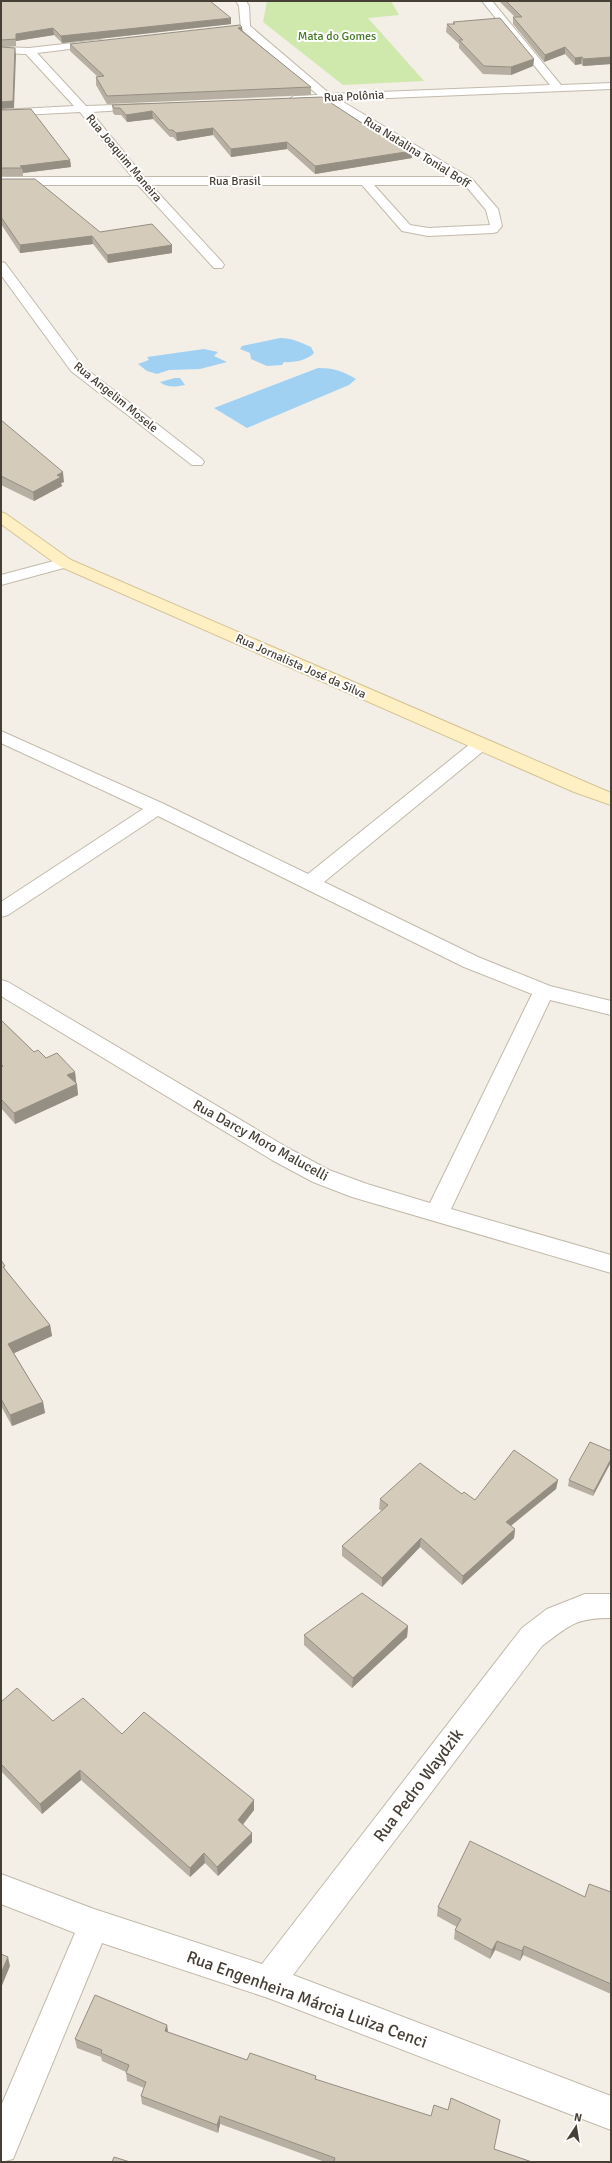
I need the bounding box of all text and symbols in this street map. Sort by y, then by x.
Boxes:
park label: Mata do Gomes [298,29,376,44]
street label: Rua Polônia [323,87,385,106]
street label: Rua Joaquim Maneira [82,111,165,205]
street label: Rua Natalina Tonial Boff [361,113,474,192]
street label: Rua Brasil [209,174,261,189]
street label: Rua Angelim Mosele [71,359,161,436]
street label: Rua Jornalista José da Silva [233,631,368,702]
street label: Rua Darcy Moro Malucelli [190,1096,331,1185]
street label: Rua Pedro Waydzik [369,1724,468,1846]
street label: Rua Engenheira Márcia Luiza Cenci [184,1946,430,2053]
north arrow [556,2107,596,2147]
text: N [573,2111,583,2125]

